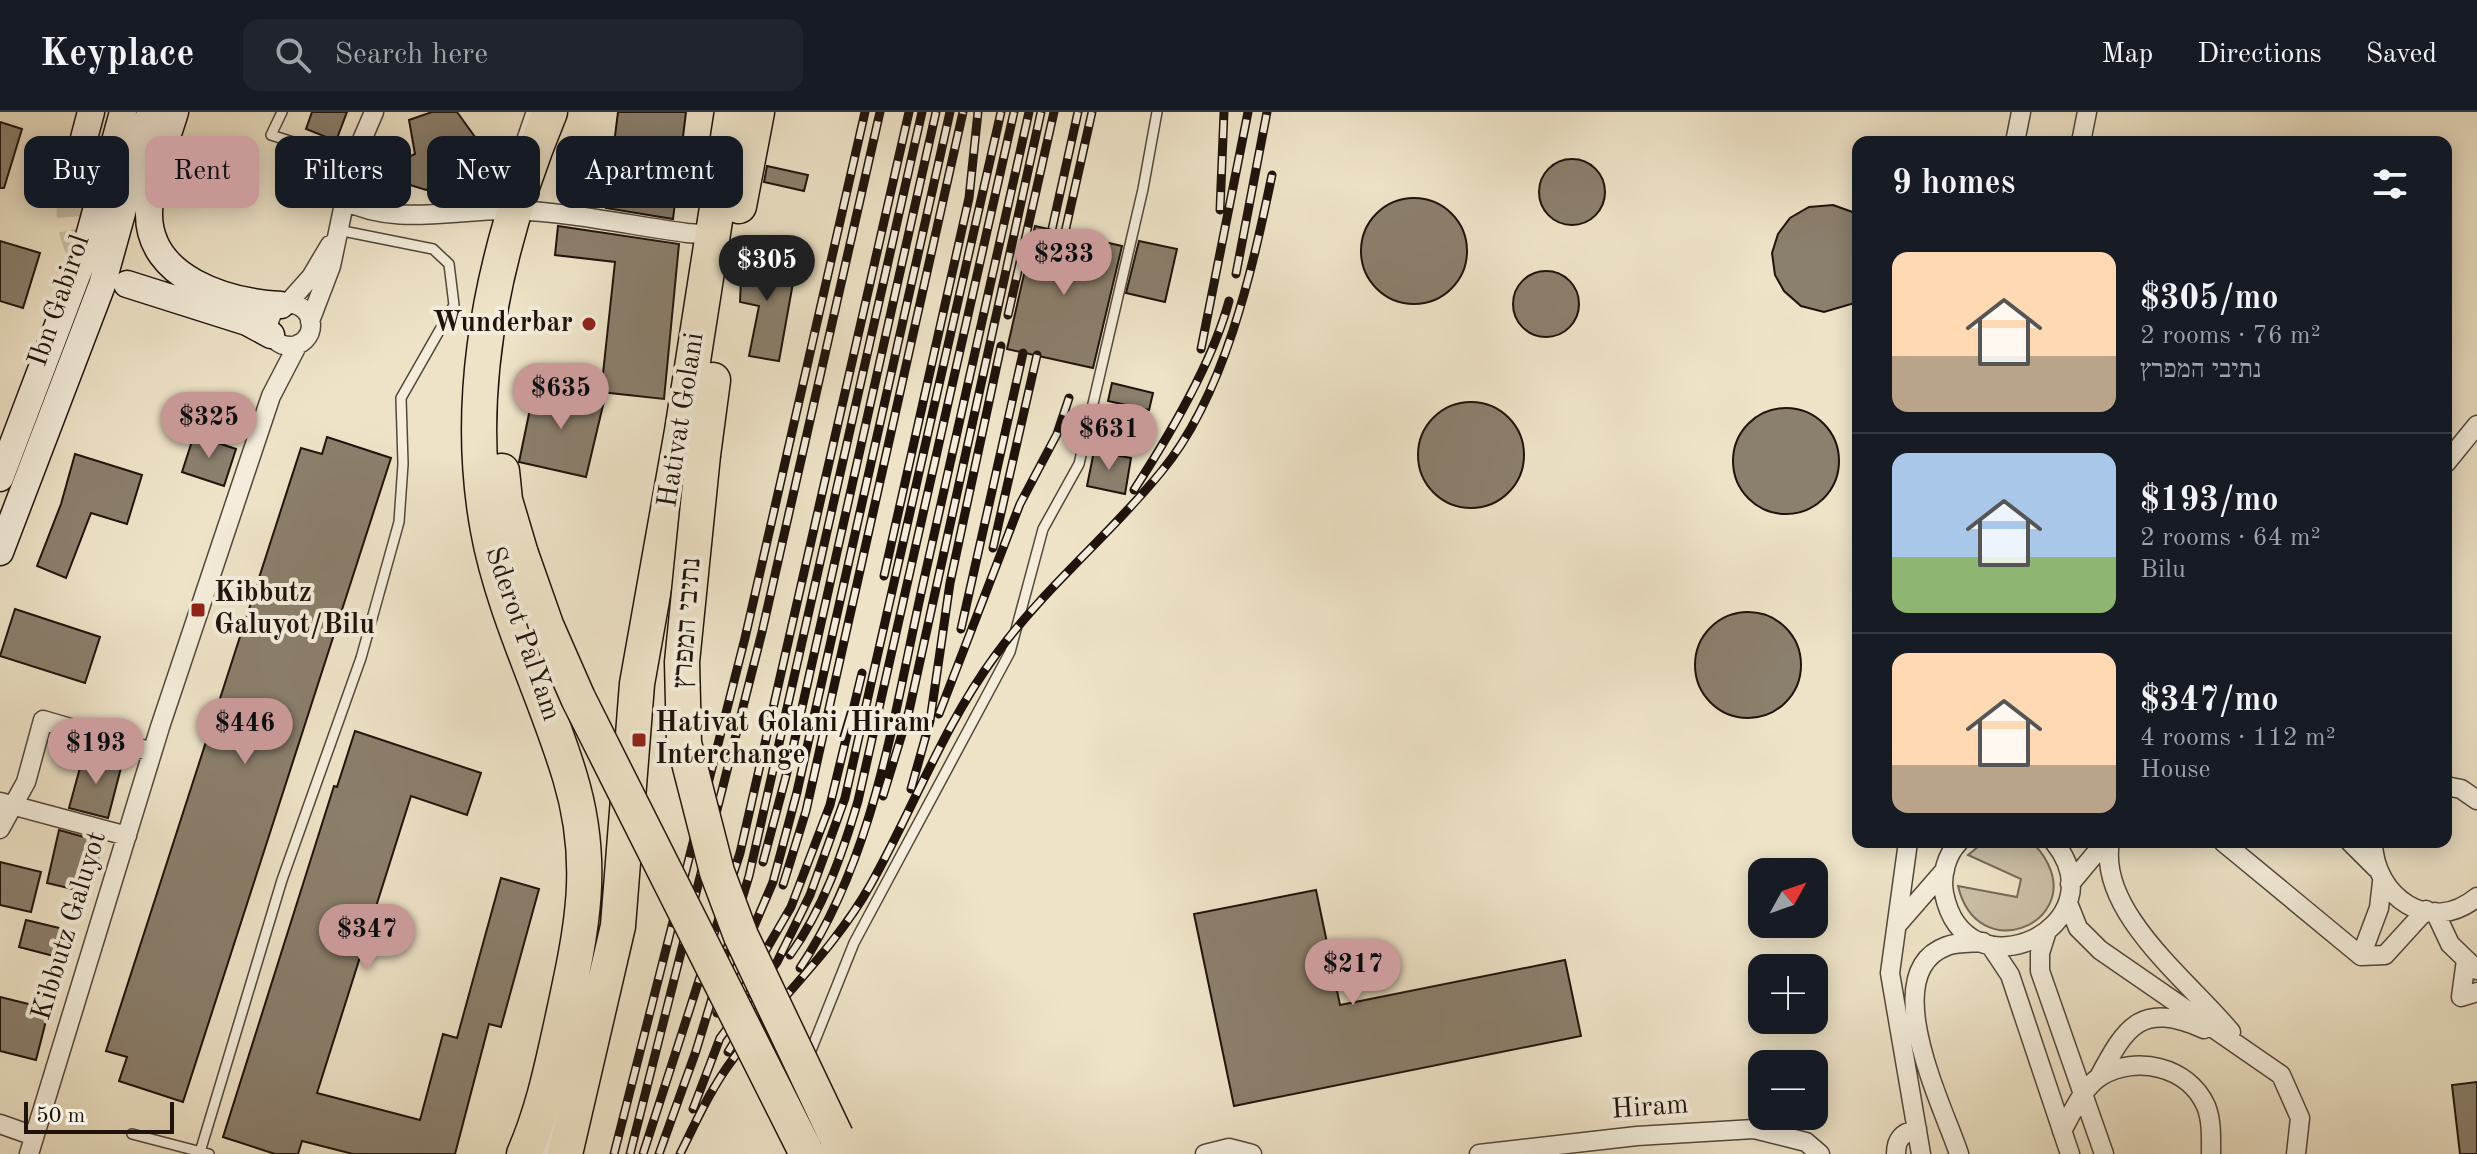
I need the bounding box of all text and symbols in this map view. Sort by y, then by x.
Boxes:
search box [243,19,803,91]
icon: search [271,33,315,77]
text: Keyplace [40,36,195,74]
text: Search here [335,40,488,70]
text: Map [2101,41,2153,69]
text: Directions [2197,41,2322,69]
text: Saved [2366,41,2437,69]
chip: Buy [24,136,129,208]
chip: Rent [145,136,259,208]
chip: Filters [275,136,411,208]
chip: New [427,136,540,208]
chip: Apartment [556,136,743,208]
icon: filters [2368,162,2412,206]
text: 9 homes [1892,167,2015,201]
pin: $233 [1017,229,1111,297]
street label: Ibn Gabirol [24,232,96,370]
pin: $305 [720,235,814,303]
text: $233 [1034,242,1094,268]
text: $305 [737,248,797,274]
text: $305/mo [2140,282,2279,316]
icon: home [1956,284,2052,380]
place label: Wunderbar [432,310,573,338]
marker: Wunderbar [580,315,598,333]
text: 2 rooms · 76 m² [2140,323,2321,349]
street label: Hativat Golani [654,330,710,510]
text: נתיבי המפרץ [2140,357,2261,383]
pin: $635 [514,363,608,431]
text: $635 [531,376,591,402]
pin: $325 [162,392,256,460]
pin: $631 [1062,404,1156,472]
text: $325 [179,405,239,431]
text: $631 [1079,417,1139,443]
text: $193/mo [2140,484,2279,518]
icon: home [1956,485,2052,581]
text: 2 rooms · 64 m² [2140,525,2321,551]
street label: Sderot PalYam [479,544,565,724]
street label: נתיבי המפרץ [669,557,707,689]
text: Bilu [2140,557,2186,583]
place label: Kibbutz Galuyot/Bilu [214,580,375,640]
marker: Kibbutz Galuyot/Bilu [189,601,207,619]
text: $347/mo [2140,684,2279,718]
icon: home [1956,685,2052,781]
pin: $446 [198,698,292,766]
place label: Hativat Golani/Hiram Interchange [655,710,930,770]
text: $446 [215,711,275,737]
pin: $193 [49,718,143,786]
text: 4 rooms · 112 m² [2140,725,2336,751]
text: $193 [66,731,126,757]
marker: Hativat Golani/Hiram Interchange [630,731,648,749]
text: House [2140,757,2211,783]
street label: Kibbutz Galuyot [28,828,112,1024]
north arrow [1748,858,1828,938]
map controls [1748,858,1828,1130]
pin: $347 [320,904,414,972]
text: $347 [337,917,397,943]
pin: $217 [1306,939,1400,1007]
text: $217 [1323,952,1383,978]
button: + [1748,954,1828,1034]
button: − [1748,1050,1828,1130]
street label: Hiram [1611,1091,1689,1125]
scale bar [24,1098,174,1134]
text: 50 m [36,1105,85,1127]

